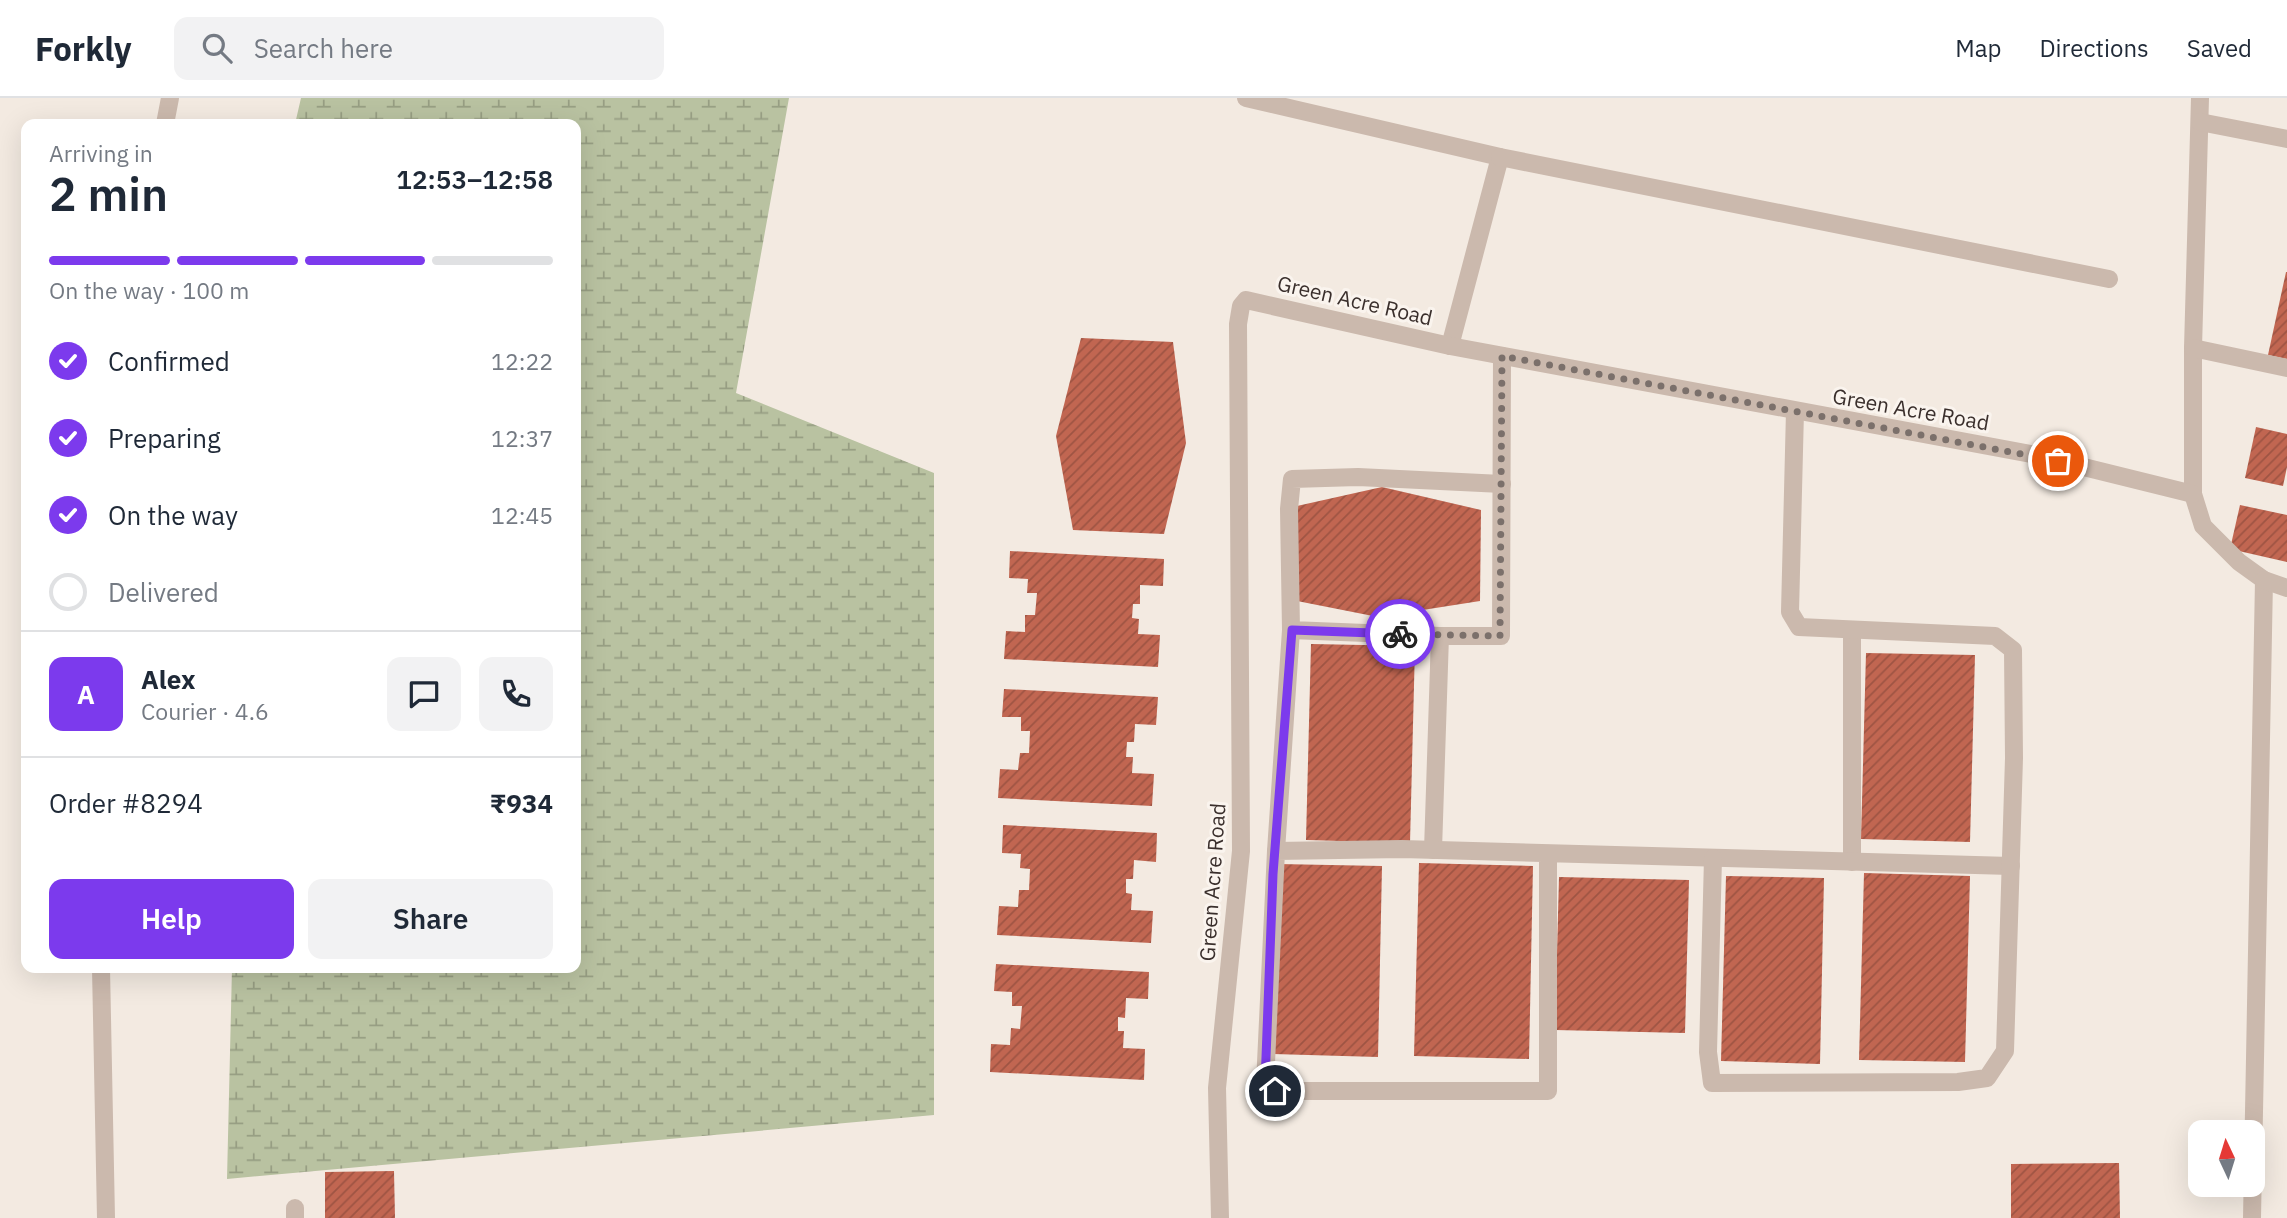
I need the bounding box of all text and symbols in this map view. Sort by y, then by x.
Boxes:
search box [174,17,664,80]
text: Forkly [35,27,132,70]
icon: search [198,29,236,67]
text: Search here [254,31,393,65]
text: Map [1955,32,2001,64]
text: Directions [2039,32,2149,64]
text: Saved [2187,32,2252,64]
text: Arriving in [49,138,153,168]
text: 12:53–12:58 [396,162,553,196]
text: 2 min [49,164,168,224]
street label: Green Acre Road [1275,269,1435,331]
text: On the way · 100 m [49,275,249,305]
icon: check [49,342,87,380]
text: Confirmed [108,344,230,378]
text: 12:22 [491,346,553,376]
street label: Green Acre Road [1831,381,1991,437]
icon: check [49,419,87,457]
text: Preparing [108,421,221,455]
text: 12:37 [491,423,553,453]
pin [2028,431,2088,491]
icon: bag [2039,442,2077,480]
icon: check [49,496,87,534]
text: On the way [108,498,238,532]
text: 12:45 [491,500,553,530]
text: Delivered [108,575,219,609]
courier [1365,599,1435,669]
icon: bike [1381,615,1419,653]
button: chat [387,657,461,731]
button: phone [479,657,553,731]
text: Alex [141,662,195,696]
text: A [77,677,95,711]
text: Courier · 4.6 [141,696,269,726]
text: Order #8294 [49,786,203,820]
text: ₹934 [490,786,553,820]
street label: Green Acre Road [1193,802,1231,962]
button: Help [49,879,294,959]
button: Share [308,879,553,959]
pin [1245,1061,1305,1121]
icon: home [1256,1072,1294,1110]
north arrow [2188,1120,2264,1197]
map controls [2188,1120,2265,1197]

